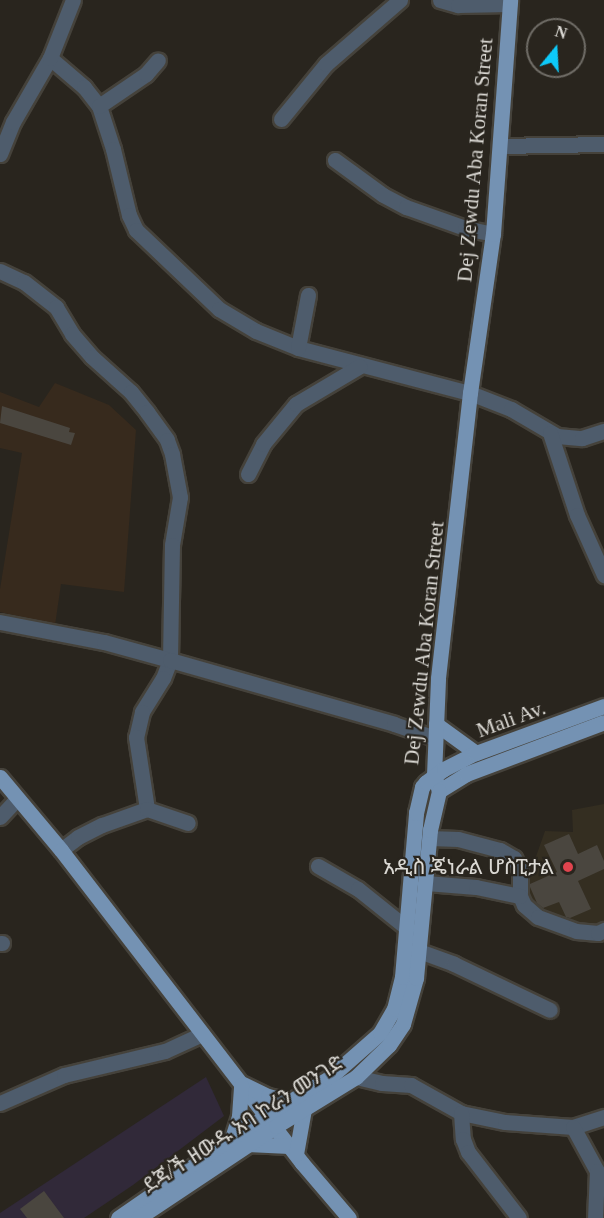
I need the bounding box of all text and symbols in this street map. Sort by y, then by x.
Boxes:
north arrow [526,18,586,78]
text: N [553,22,569,42]
street label: Dej Zewdu Aba Koran Street [452,36,498,284]
street label: Dej Zewdu Aba Koran Street [399,519,449,767]
street label: Mali Av. [472,695,550,743]
place label: አዲስ ጄነራል ሆስፒታል [383,854,554,880]
marker: አዲስ ጄነራል ሆስፒታል [559,858,577,876]
street label: ደጃ/ች ዘውዱ አባ ኮራን መንገድ [138,1050,348,1198]

